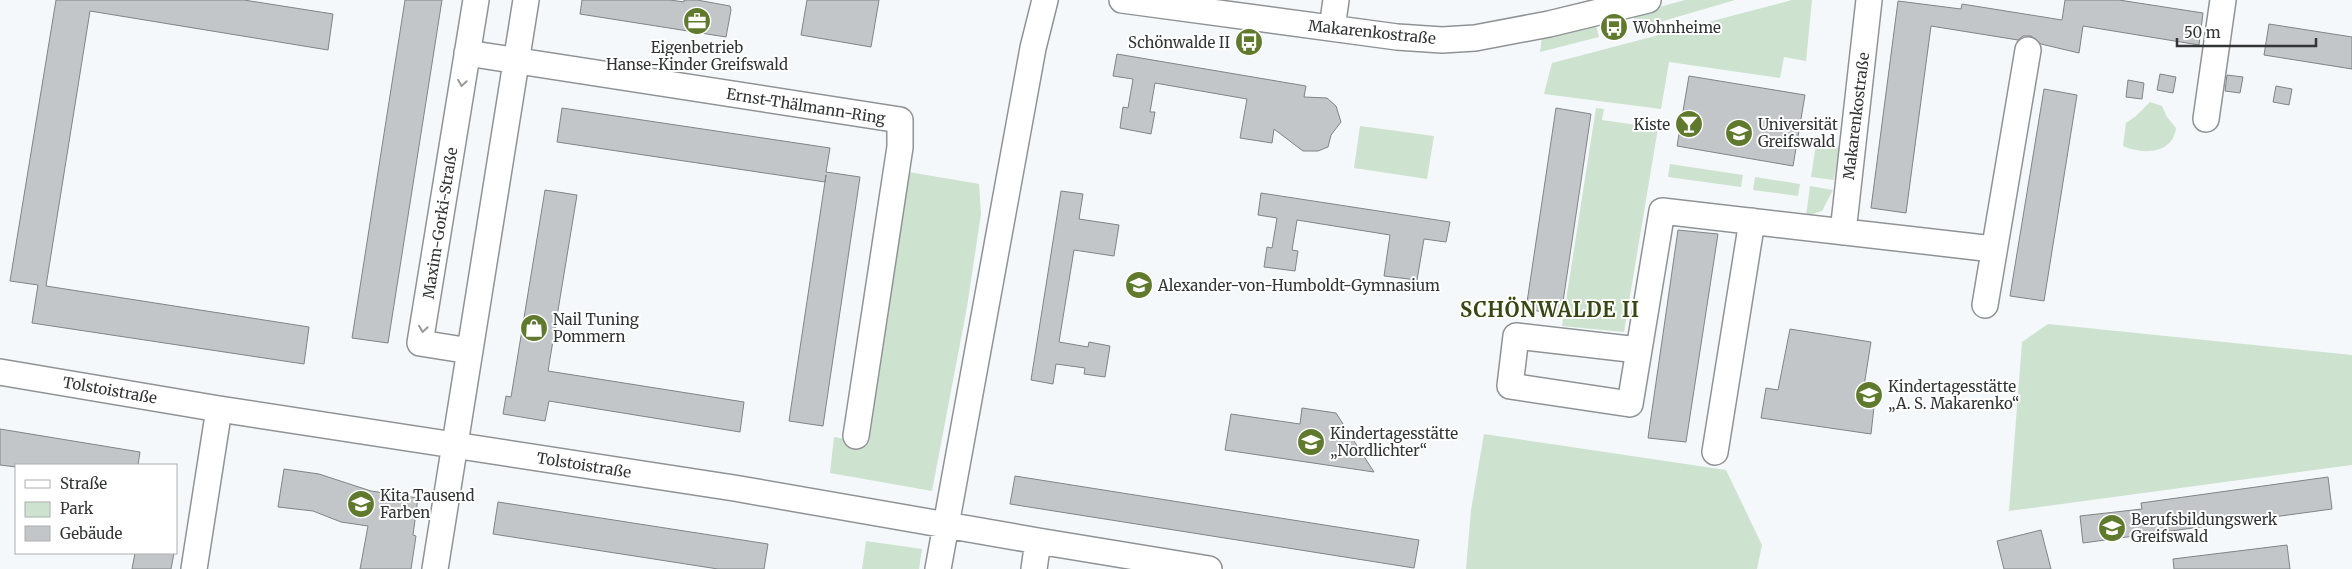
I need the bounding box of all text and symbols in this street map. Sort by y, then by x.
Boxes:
office icon: Eigenbetrieb Hanse-Kinder Greifswald [682,6,712,36]
bus stop icon: Wohnheime [1599,12,1629,42]
scale bar [2177,15,2316,47]
street label: Makarenkostraße [1307,16,1437,48]
place label: Wohnheime [1632,18,1721,37]
text: 50 m [2184,23,2221,42]
bus stop icon: Schönwalde II [1234,27,1264,57]
place label: Schönwalde II [1128,33,1230,52]
place label: Eigenbetrieb Hanse-Kinder Greifswald [606,38,788,74]
street label: Makarenkostraße [1839,51,1873,181]
one-way arrow [458,78,468,87]
street label: Ernst-Thälmann-Ring [725,84,887,128]
bar icon: Kiste [1674,109,1704,139]
place label: Kiste [1634,115,1670,134]
place label: Universität Greifswald [1758,115,1838,151]
school or university icon: Universität Greifswald [1724,118,1754,148]
street label: Maxim-Gorki-Straße [419,146,461,300]
school or university icon: Alexander-von-Humboldt-Gymnasium [1124,270,1154,300]
place label: Alexander-von-Humboldt-Gymnasium [1157,276,1440,295]
district label: SCHÖNWALDE II [1460,296,1640,322]
place label: Nail Tuning Pommern [553,310,639,346]
shop icon: Nail Tuning Pommern [519,313,549,343]
one-way arrow [418,325,428,334]
street label: Tolstoistraße [61,372,159,408]
place label: Kindertagesstätte „A. S. Makarenko“ [1888,377,2020,413]
school or university icon: Kindertagesstätte „A. S. Makarenko“ [1854,380,1884,410]
place label: Kindertagesstätte „Nordlichter“ [1330,424,1458,460]
school or university icon: Kindertagesstätte „Nordlichter“ [1296,427,1326,457]
street label: Tolstoistraße [535,448,633,482]
legend [15,464,178,554]
text: Straße [60,474,107,493]
place label: Kita Tausend Farben [380,486,475,522]
school or university icon: Kita Tausend Farben [346,489,376,519]
text: Park [60,499,94,518]
place label: Berufsbildungswerk Greifswald [2131,510,2278,546]
school or university icon: Berufsbildungswerk Greifswald [2097,513,2127,543]
text: Gebäude [60,524,123,543]

